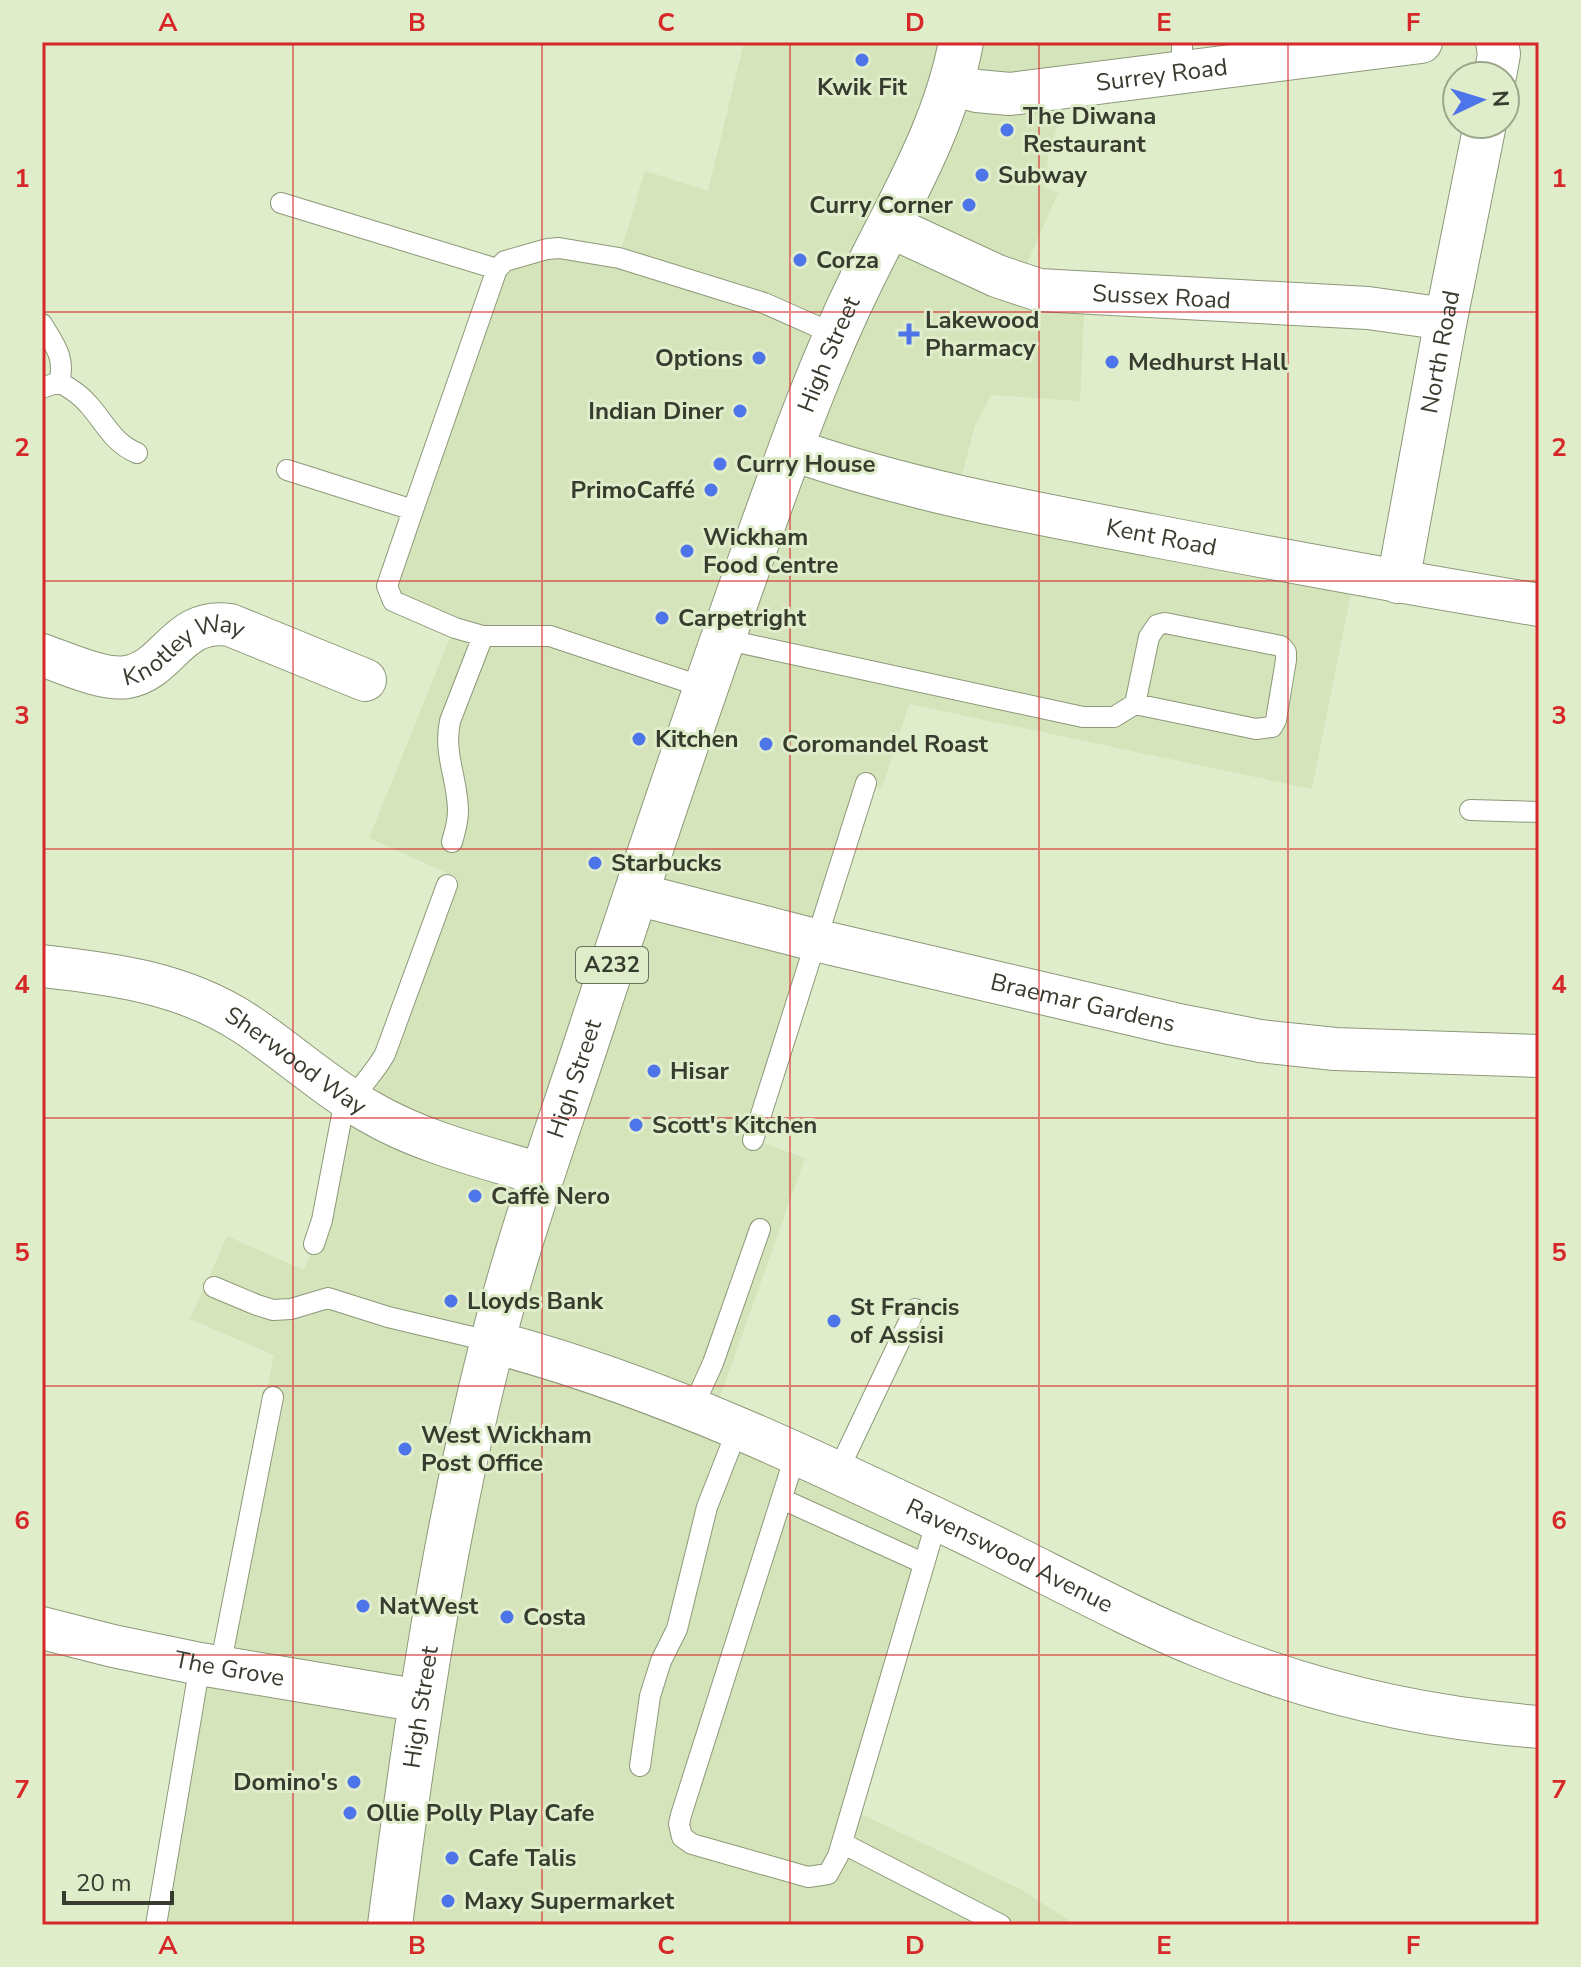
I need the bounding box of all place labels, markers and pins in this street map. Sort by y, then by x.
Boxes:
marker: Kwik Fit [853,51,871,69]
place label: Kwik Fit [817,71,908,103]
place label: The Diwana Restaurant [1023,100,1156,160]
marker: The Diwana Restaurant [998,121,1016,139]
place label: Subway [998,159,1087,191]
marker: Subway [973,166,991,184]
place label: Curry Corner [809,189,954,221]
marker: Curry Corner [960,196,978,214]
place label: Corza [816,244,879,276]
marker: Corza [791,251,809,269]
place label: Lakewood Pharmacy [925,304,1039,364]
marker: Lakewood Pharmacy [900,325,918,343]
place label: Options [655,342,743,374]
place label: Medhurst Hall [1128,346,1288,378]
marker: Options [750,349,768,367]
marker: Medhurst Hall [1103,353,1121,371]
place label: Indian Diner [588,395,725,427]
marker: Indian Diner [731,402,749,420]
place label: Curry House [736,448,876,480]
marker: Curry House [711,455,729,473]
place label: PrimoCaffé [571,474,695,506]
marker: PrimoCaffé [702,481,720,499]
place label: Wickham Food Centre [703,521,839,581]
marker: Wickham Food Centre [678,542,696,560]
place label: Carpetright [678,602,807,634]
marker: Carpetright [653,609,671,627]
place label: Kitchen [655,723,739,755]
place label: Coromandel Roast [782,728,989,760]
marker: Kitchen [630,730,648,748]
marker: Coromandel Roast [757,735,775,753]
place label: Starbucks [611,847,722,879]
marker: Starbucks [586,854,604,872]
place label: Hisar [670,1055,730,1087]
marker: Hisar [645,1062,663,1080]
place label: Scott's Kitchen [652,1109,817,1141]
marker: Scott's Kitchen [627,1116,645,1134]
place label: Caffè Nero [491,1180,610,1212]
marker: Caffè Nero [466,1187,484,1205]
place label: Lloyds Bank [467,1285,604,1317]
place label: St Francis of Assisi [850,1291,960,1351]
marker: Lloyds Bank [442,1292,460,1310]
marker: St Francis of Assisi [825,1312,843,1330]
place label: West Wickham Post Office [421,1419,592,1479]
marker: West Wickham Post Office [396,1440,414,1458]
place label: NatWest [379,1590,479,1622]
marker: NatWest [354,1597,372,1615]
place label: Costa [523,1601,586,1633]
marker: Costa [498,1608,516,1626]
place label: Domino's [233,1766,338,1798]
marker: Domino's [345,1773,363,1791]
place label: Ollie Polly Play Cafe [366,1797,595,1829]
marker: Ollie Polly Play Cafe [341,1804,359,1822]
place label: Cafe Talis [468,1842,577,1874]
marker: Cafe Talis [443,1849,461,1867]
place label: Maxy Supermarket [464,1885,675,1917]
marker: Maxy Supermarket [439,1892,457,1910]

